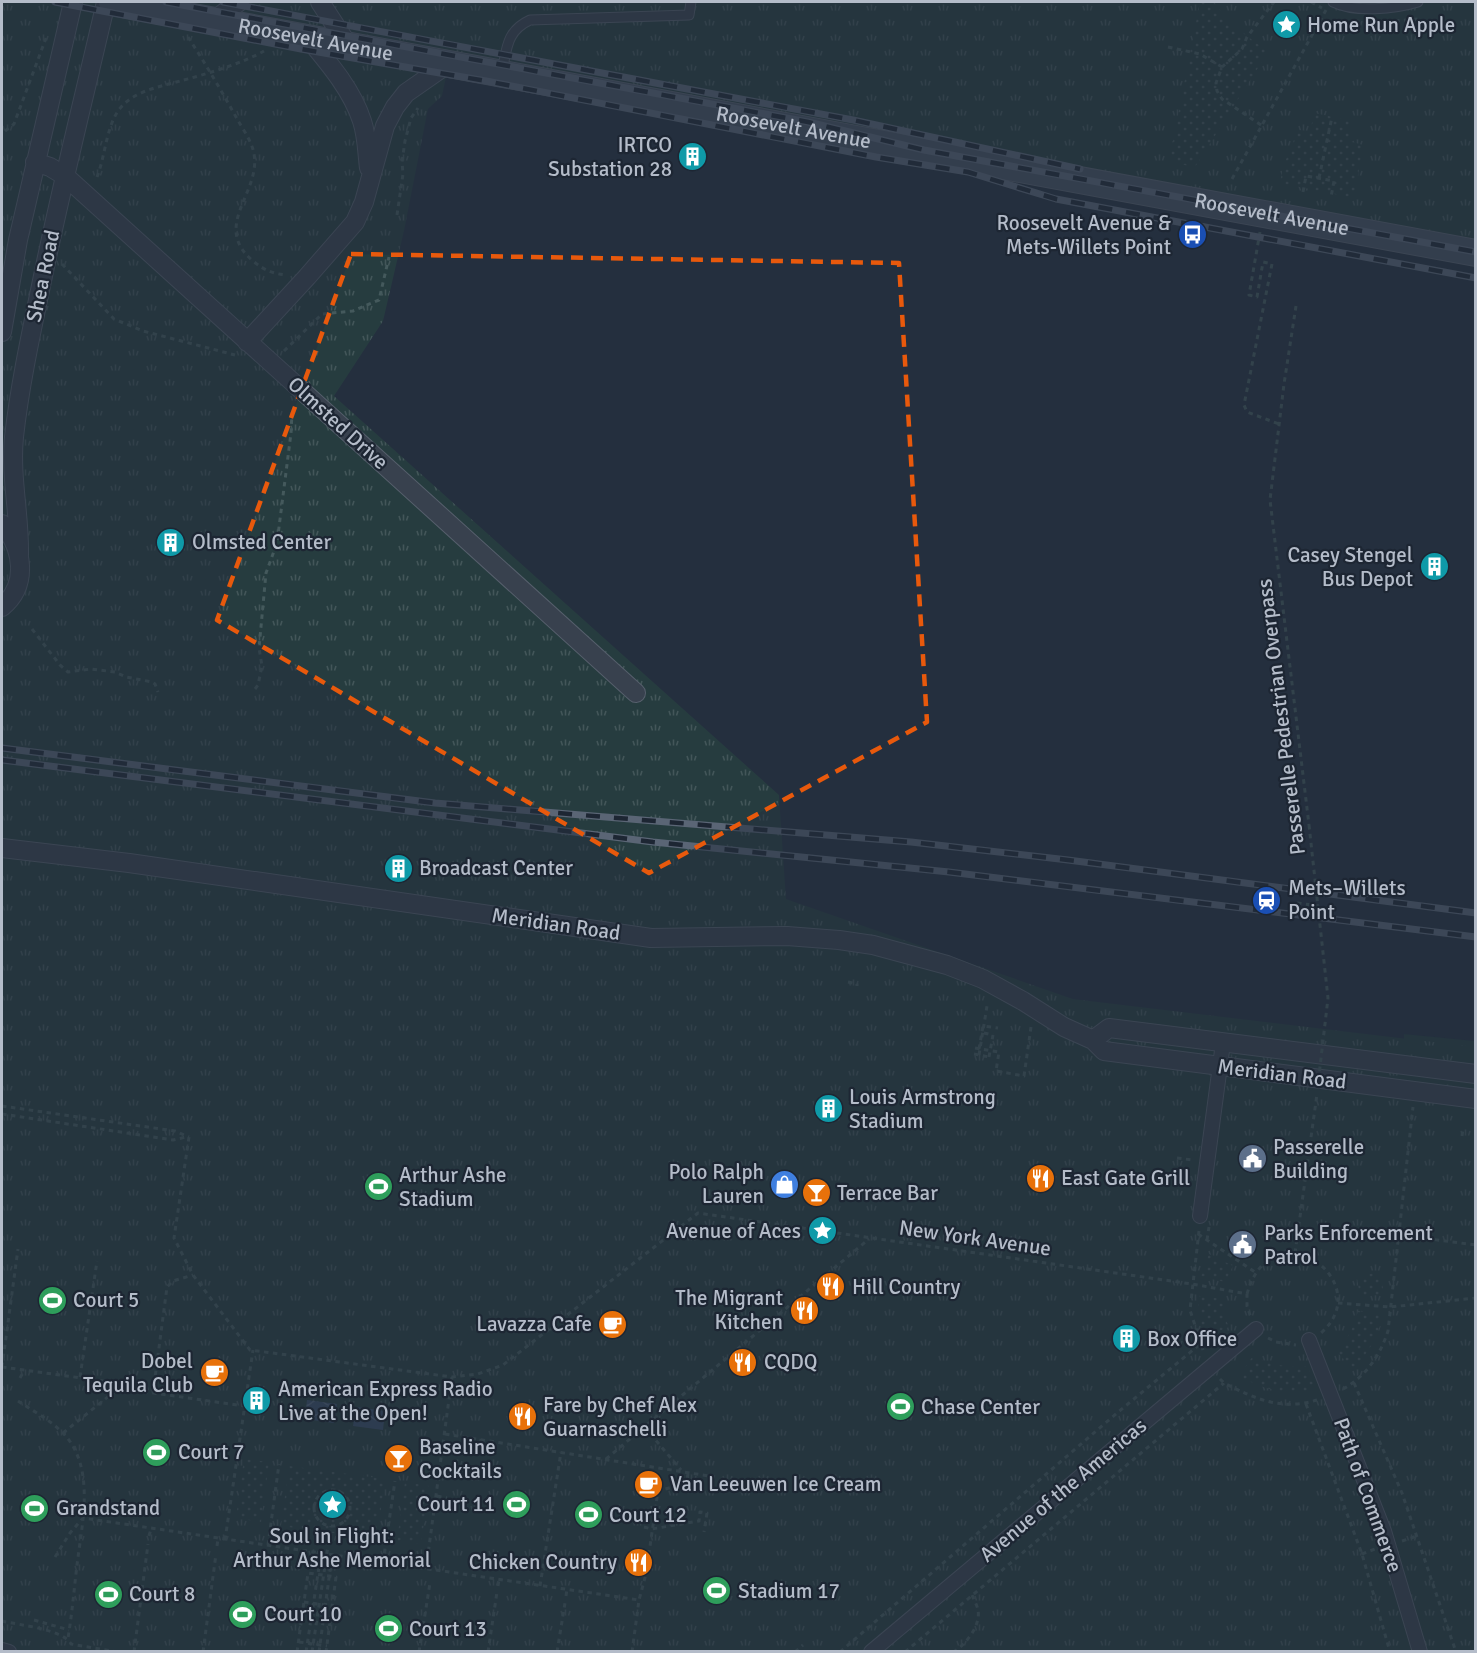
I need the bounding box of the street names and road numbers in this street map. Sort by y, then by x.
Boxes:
street label: Roosevelt Avenue [236,12,395,66]
street label: Roosevelt Avenue [714,100,873,154]
street label: Roosevelt Avenue [1192,187,1351,241]
street label: Shea Road [21,227,65,325]
street label: Olmsted Drive [282,371,394,475]
street label: Passerelle Pedestrian Overpass [1251,578,1311,856]
street label: Meridian Road [490,902,622,946]
street label: Meridian Road [1216,1053,1348,1095]
street label: New York Avenue [897,1214,1053,1262]
street label: Avenue of the Americas [974,1412,1152,1568]
street label: Path of Commerce [1328,1414,1408,1576]

